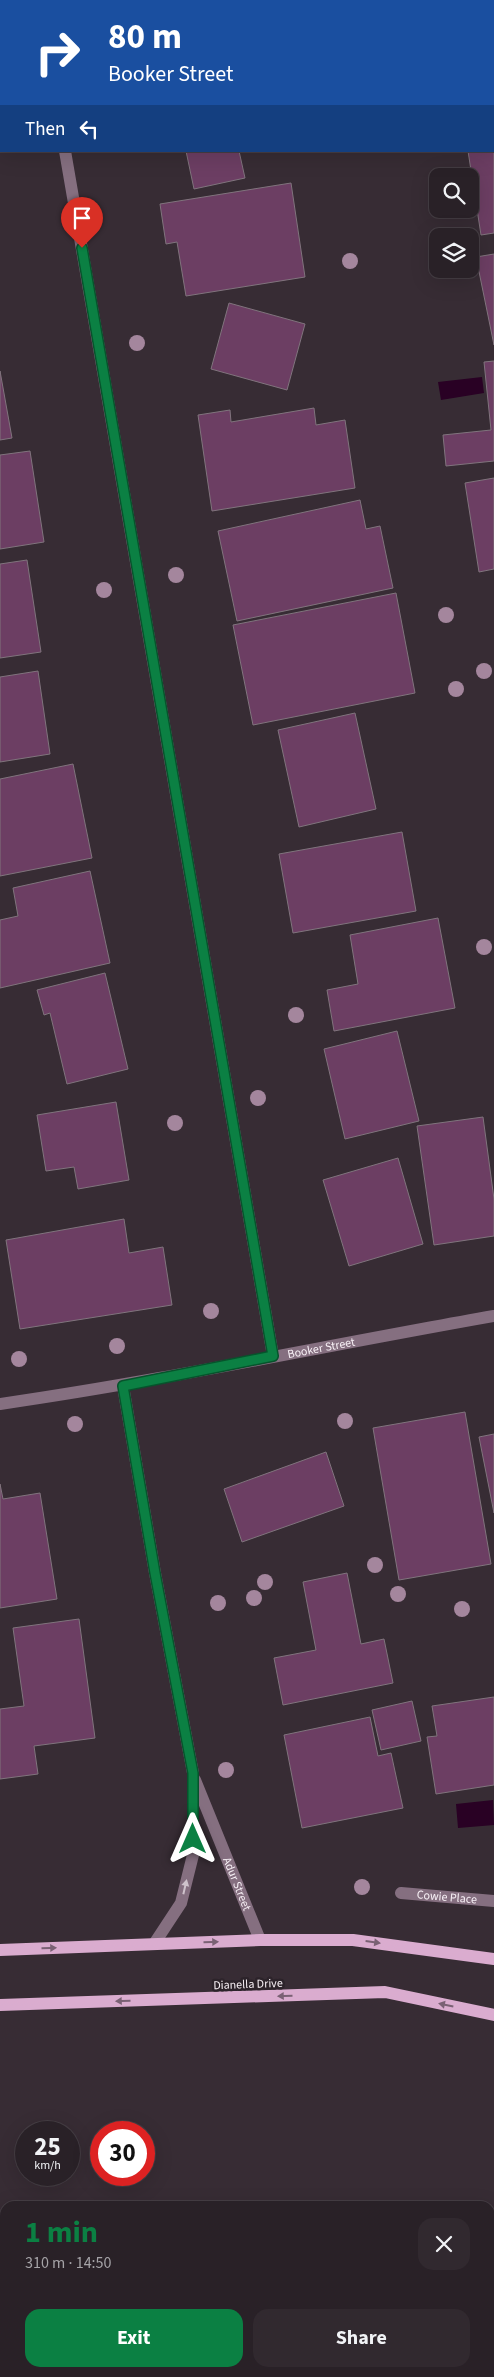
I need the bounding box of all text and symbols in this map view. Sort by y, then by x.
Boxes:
text: 80 m [108,12,182,62]
icon: right [25,20,90,85]
text: Booker Street [108,58,233,90]
icon: left [75,115,103,143]
text: Then [25,116,65,143]
map controls [429,168,479,278]
button: search [429,168,479,218]
pin [61,197,103,248]
icon: arrive [68,204,96,232]
button: layers [429,228,479,278]
street label: Booker Street [286,1334,356,1363]
position arrow [166,1812,218,1864]
street label: Adur Street [218,1855,255,1913]
one-way arrow [181,1879,189,1894]
street label: Cowie Place [416,1886,478,1909]
one-way arrow [203,1938,219,1946]
one-way arrow [366,1939,382,1947]
one-way arrow [41,1944,57,1952]
street label: Dianella Drive [213,1975,283,1994]
one-way arrow [277,1992,293,2000]
one-way arrow [115,1997,131,2005]
one-way arrow [439,2001,454,2009]
speed limit sign: 30 [90,2121,155,2186]
text: 25 [34,2129,61,2165]
text: km/h [34,2157,61,2174]
text: 1 min [25,2211,98,2254]
button: close [418,2218,470,2270]
text: 310 m · 14:50 [25,2252,112,2274]
button: Exit [25,2309,243,2367]
button: Share [253,2309,470,2367]

